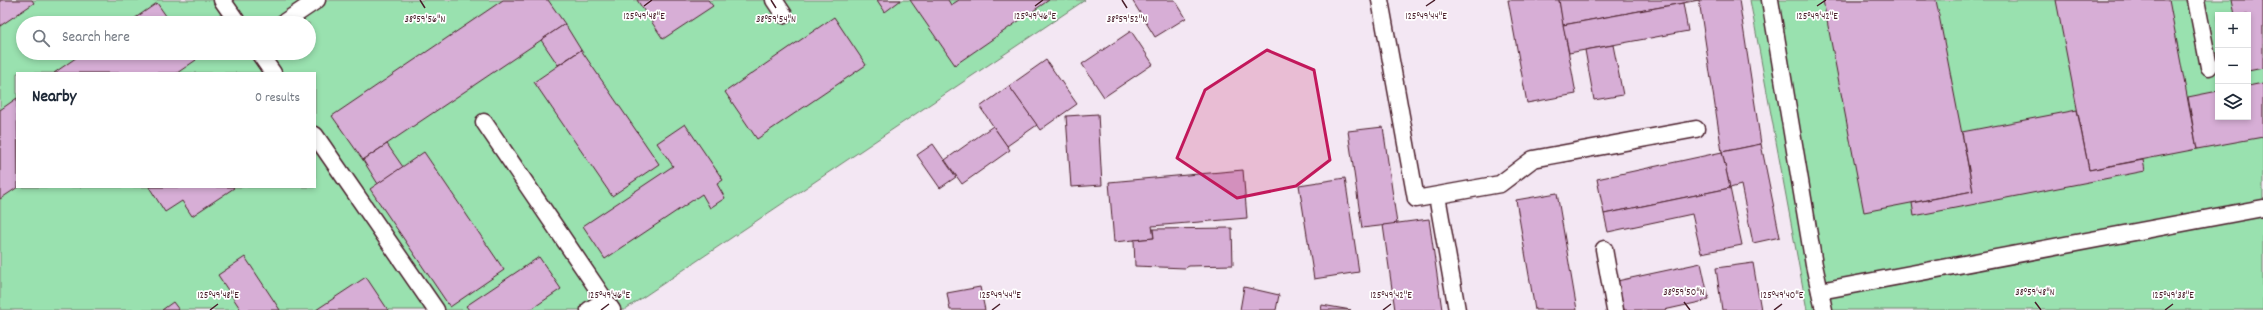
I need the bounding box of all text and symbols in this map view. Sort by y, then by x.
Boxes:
text: 125°49'48"E [623,10,665,24]
text: 125°49'46"E [1014,10,1057,24]
text: 125°49'44"E [1405,10,1447,24]
text: 125°49'42"E [1796,10,1838,24]
map controls [2215,12,2251,120]
button: + [2215,12,2251,48]
text: 38°59'56"N [405,13,445,27]
text: 38°59'54"N [756,13,796,27]
text: 38°59'52"N [1107,13,1147,27]
search box [16,16,316,60]
icon: search [30,27,52,49]
text: Search here [62,27,130,49]
button: − [2215,48,2251,84]
button: layers [2215,84,2251,120]
text: Nearby [32,86,76,110]
text: 0 results [255,89,300,108]
text: 38°59'50"N [1663,286,1705,300]
text: 38°59'48"N [2015,286,2055,300]
text: 125°49'48"E [197,289,239,303]
text: 125°49'46"E [588,289,631,303]
text: 125°49'44"E [979,289,1021,303]
text: 125°49'42"E [1370,289,1412,303]
text: 125°49'40"E [1761,289,1804,303]
text: 125°49'38"E [2152,289,2194,303]

